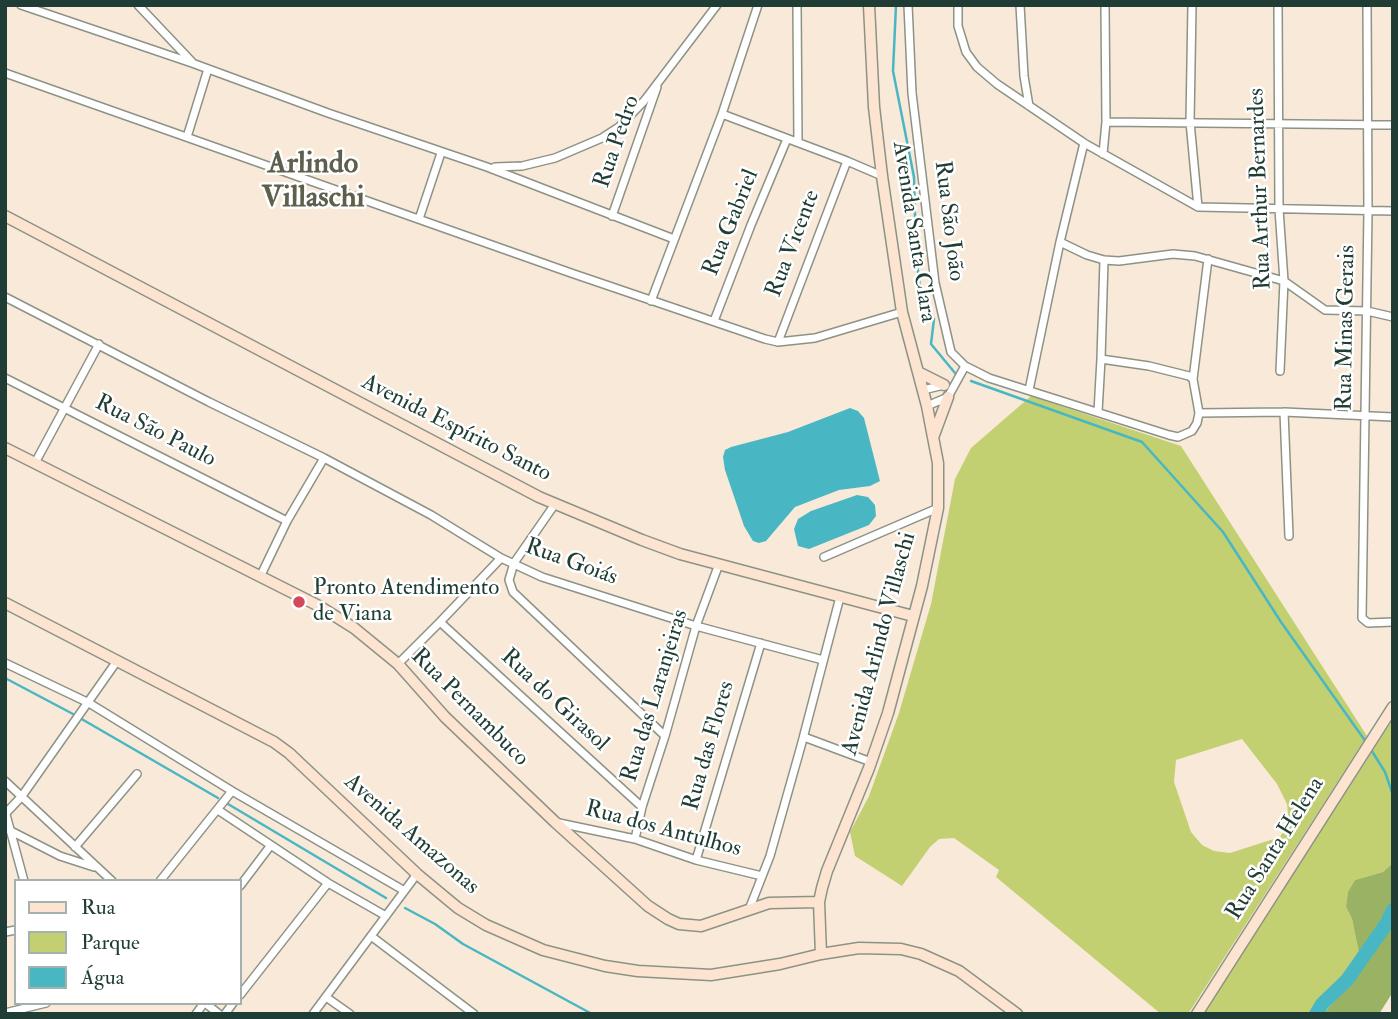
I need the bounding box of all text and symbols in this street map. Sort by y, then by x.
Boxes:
street label: Rua Arthur Bernardes [1244,88,1278,290]
street label: Rua Pedro [589,92,647,192]
street label: Avenida Santa Clara [885,140,941,324]
district label: Arlindo Villaschi [262,148,364,218]
street label: Rua São João [927,159,969,283]
street label: Rua Gabriel [698,166,766,280]
street label: Rua Vicente [761,187,827,301]
street label: Rua Minas Gerais [1332,245,1362,411]
street label: Avenida Espírito Santo [357,369,555,489]
street label: Rua São Paulo [90,390,220,474]
street label: Avenida Arlindo Villaschi [837,529,923,759]
street label: Rua Goiás [521,534,621,592]
place label: Pronto Atendimento de Viana [313,575,499,629]
marker: Pronto Atendimento de Viana [291,594,307,610]
street label: Rua das Laranjeiras [617,606,695,786]
street label: Rua Pernambuco [404,643,534,773]
street label: Rua do Girasol [494,644,614,758]
street label: Rua das Flores [678,678,742,814]
street label: Avenida Amazonas [338,769,484,901]
street label: Rua Santa Helena [1221,773,1331,925]
street label: Rua dos Antulhos [582,796,744,864]
legend [14,879,242,1005]
text: Rua [81,894,115,921]
text: Parque [81,929,140,956]
text: Água [81,964,124,991]

